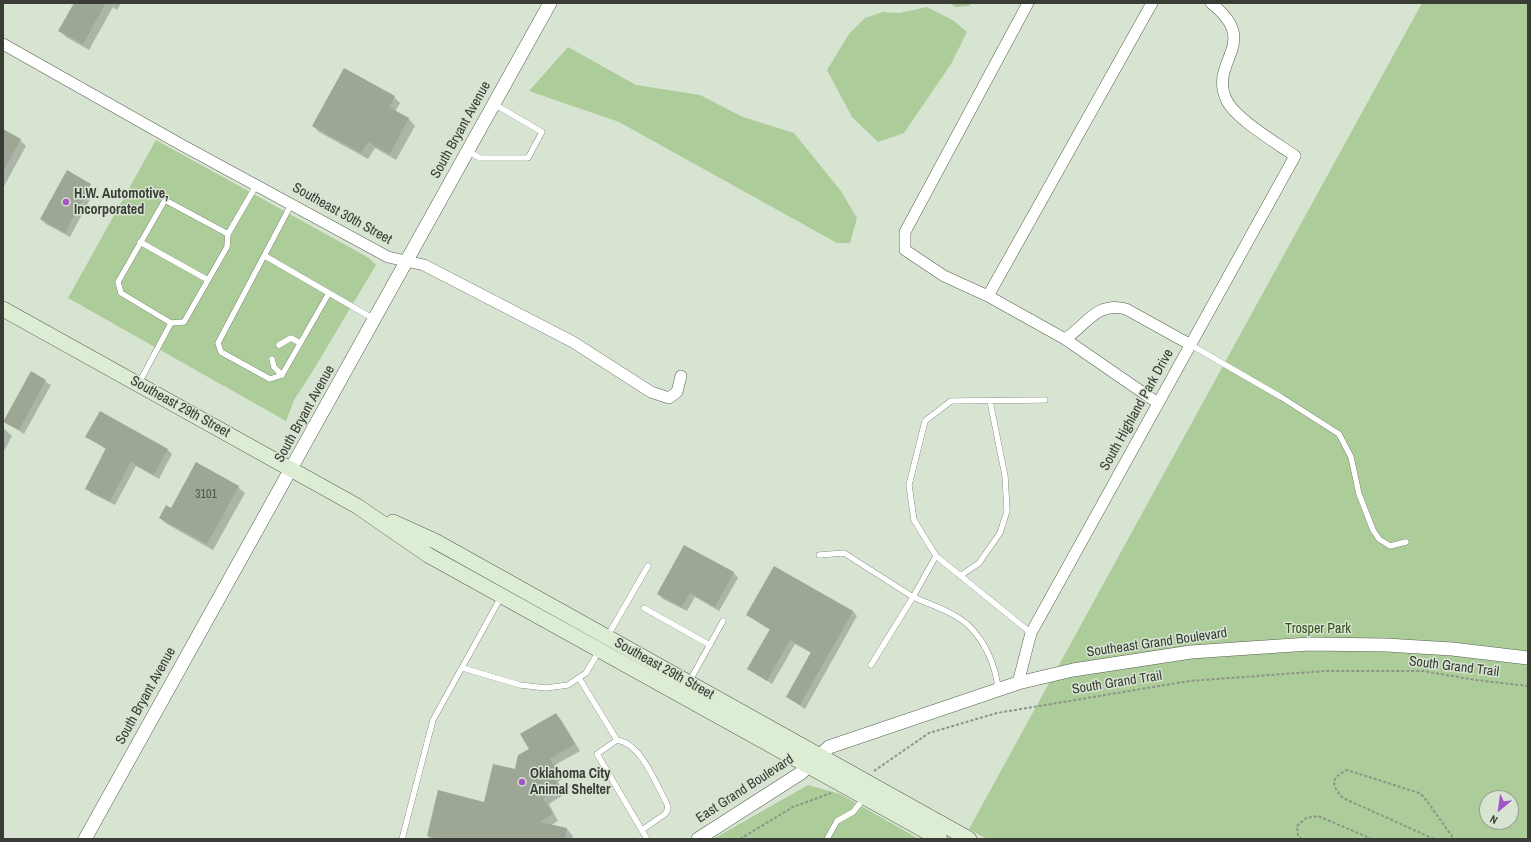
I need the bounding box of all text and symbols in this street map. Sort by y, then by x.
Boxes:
street label: South Bryant Avenue [427,79,495,181]
street label: Southeast 30th Street [289,180,395,248]
place label: H.W. Automotive, Incorporated [74,186,168,218]
marker: H.W. Automotive, Incorporated [61,197,71,207]
street label: South Highland Park Drive [1097,346,1177,474]
street label: South Bryant Avenue [271,363,339,465]
street label: Southeast 29th Street [127,373,233,441]
house number: 3101 [195,488,217,502]
park label: Trosper Park [1285,621,1351,637]
street label: Southeast Grand Boulevard [1086,625,1228,661]
street label: Southeast 29th Street [611,635,717,703]
street label: South Bryant Avenue [112,645,180,747]
street label: South Grand Trail [1408,653,1500,681]
street label: South Grand Trail [1071,668,1163,698]
street label: East Grand Boulevard [693,751,797,827]
place label: Oklahoma City Animal Shelter [530,766,610,798]
marker: Oklahoma City Animal Shelter [517,777,527,787]
north arrow [1479,790,1519,830]
text: N [1487,812,1500,827]

